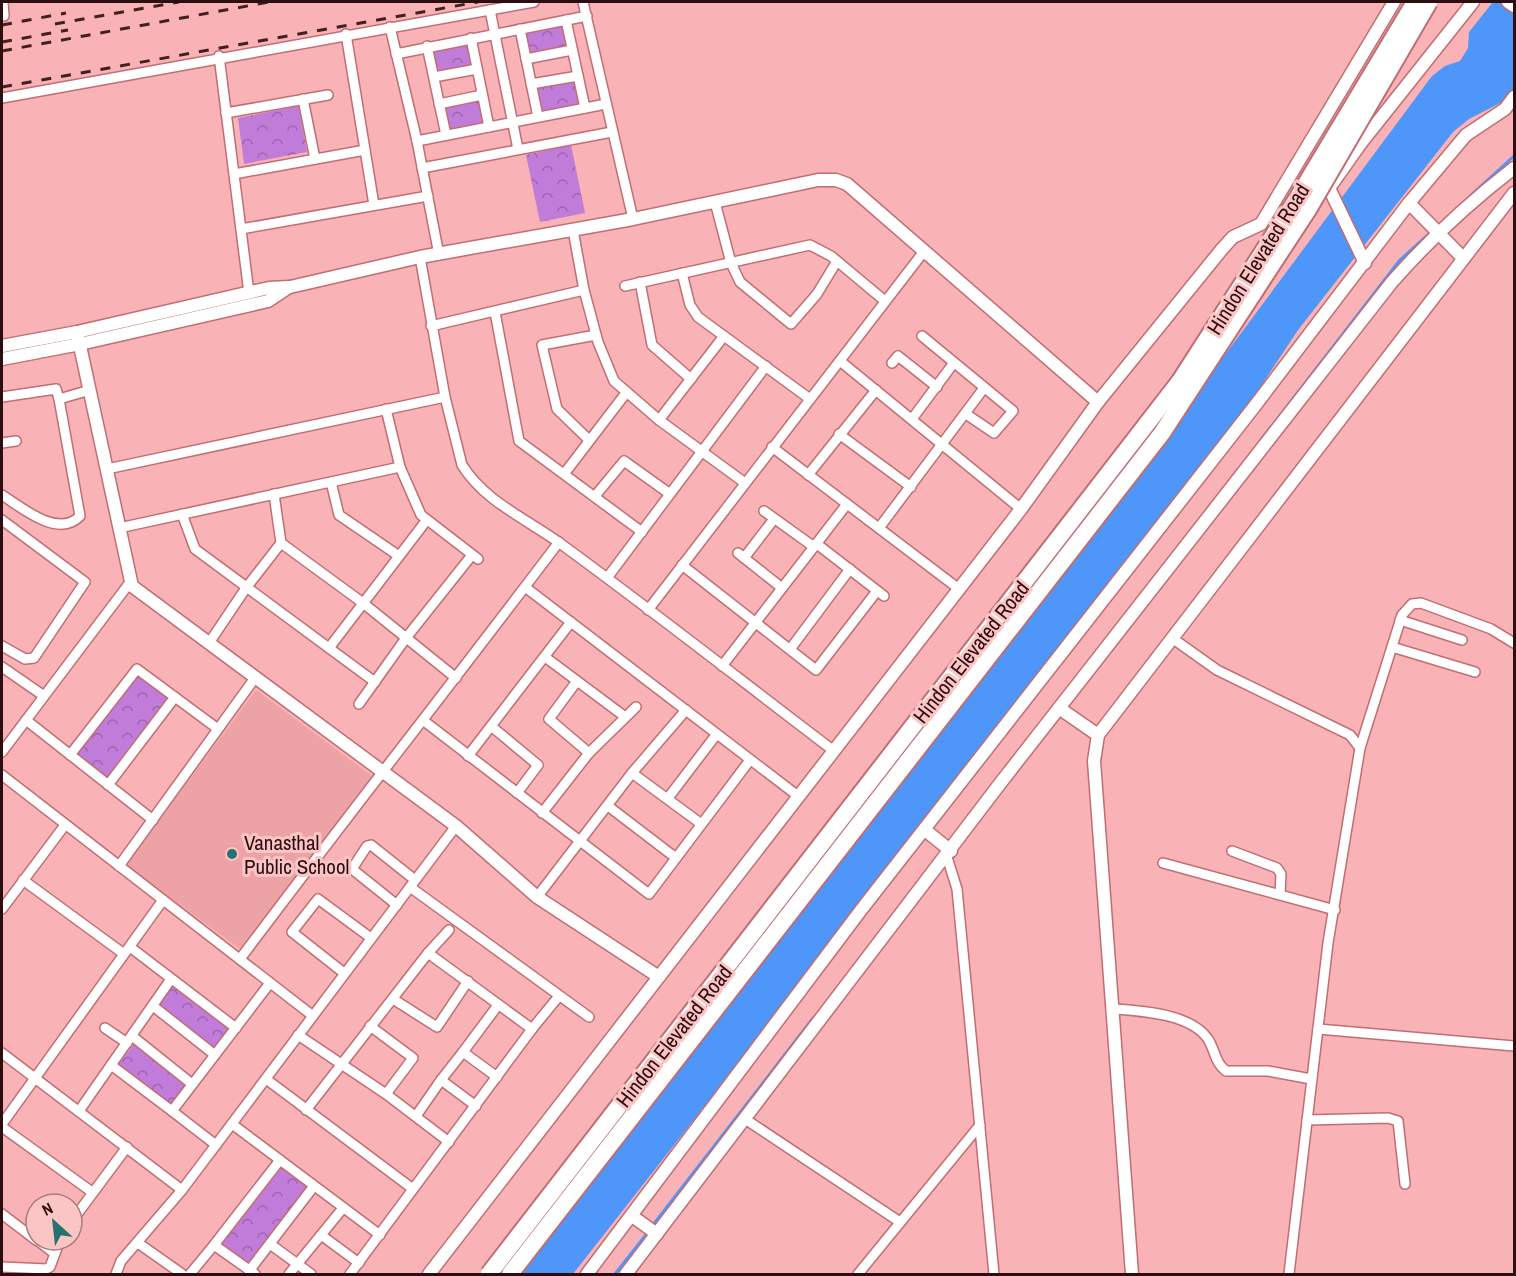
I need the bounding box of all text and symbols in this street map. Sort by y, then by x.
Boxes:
street label: Hindon Elevated Road [1200,178,1316,340]
street label: Hindon Elevated Road [906,575,1036,729]
place label: Vanasthal Public School [244,828,349,881]
marker: Vanasthal Public School [225,847,239,861]
street label: Hindon Elevated Road [609,959,739,1113]
north arrow [24,1192,84,1252]
text: N [38,1197,56,1221]

